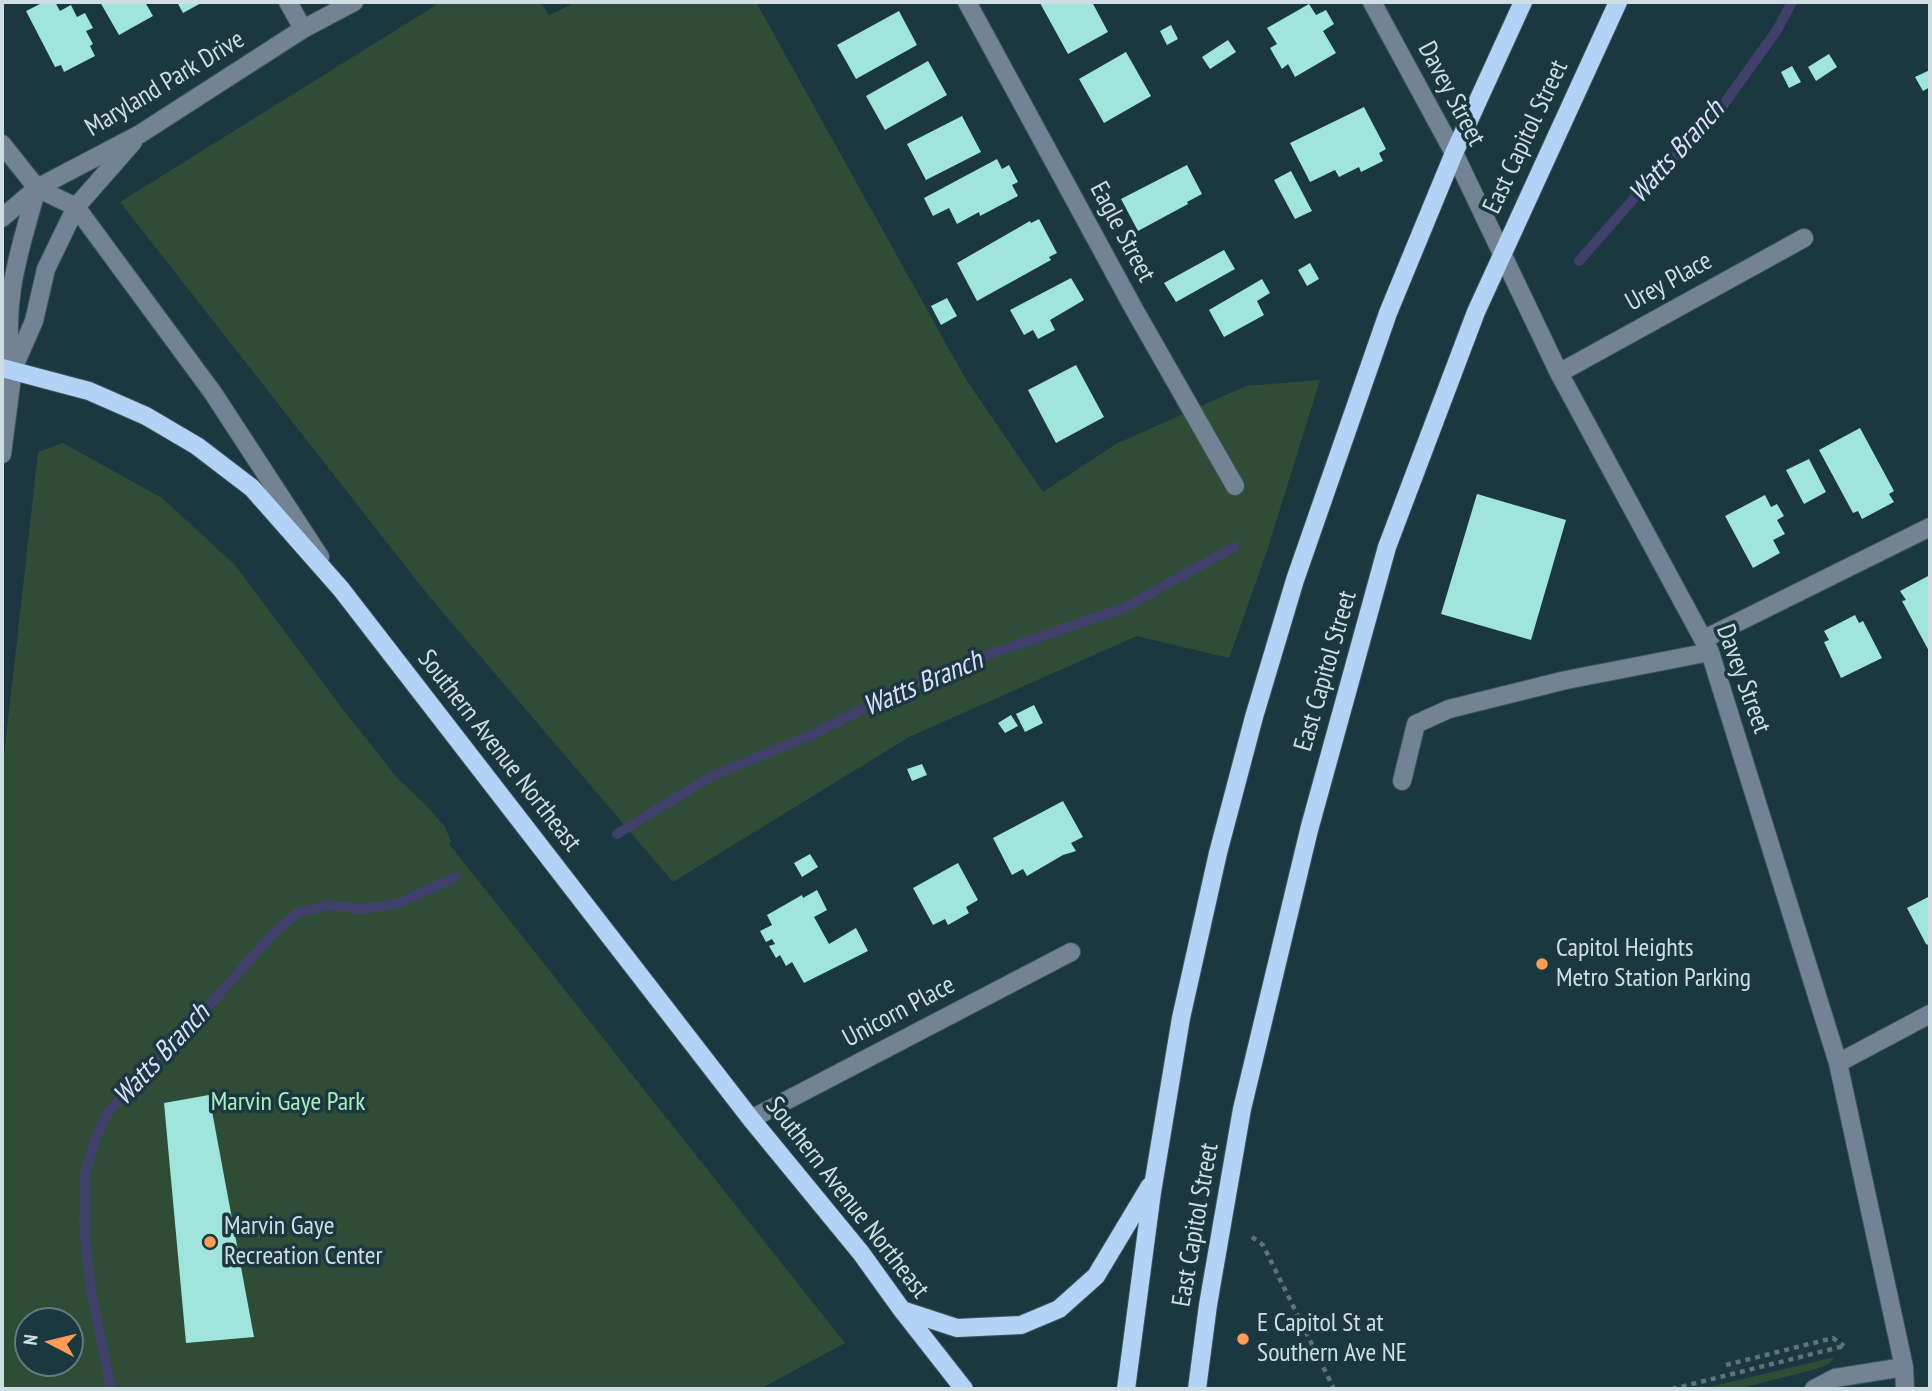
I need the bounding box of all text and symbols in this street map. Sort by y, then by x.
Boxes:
street label: Maryland Park Drive [80,24,250,144]
street label: Davey Street [1411,37,1491,151]
street label: East Capitol Street [1477,55,1575,219]
water label: Watts Branch [1622,94,1732,210]
street label: Eagle Street [1083,177,1161,287]
street label: Urey Place [1620,246,1718,318]
street label: East Capitol Street [1288,587,1364,755]
street label: Davey Street [1709,620,1777,738]
street label: Southern Avenue Northeast [411,644,587,858]
water label: Watts Branch [858,644,988,724]
place label: Capitol Heights Metro Station Parking [1556,933,1751,995]
marker: Capitol Heights Metro Station Parking [1534,956,1550,972]
street label: Unicorn Place [838,969,960,1055]
water label: Watts Branch [107,997,217,1113]
park label: Marvin Gaye Park [211,1087,365,1119]
street label: Southern Avenue Northeast [759,1091,935,1305]
street label: East Capitol Street [1166,1141,1226,1309]
place label: Marvin Gaye Recreation Center [224,1211,383,1272]
marker: Marvin Gaye Recreation Center [202,1234,218,1250]
north arrow [14,1307,84,1377]
place label: E Capitol St at Southern Ave NE [1257,1308,1407,1370]
marker: E Capitol St at Southern Ave NE [1235,1331,1251,1347]
text: N [18,1333,43,1346]

